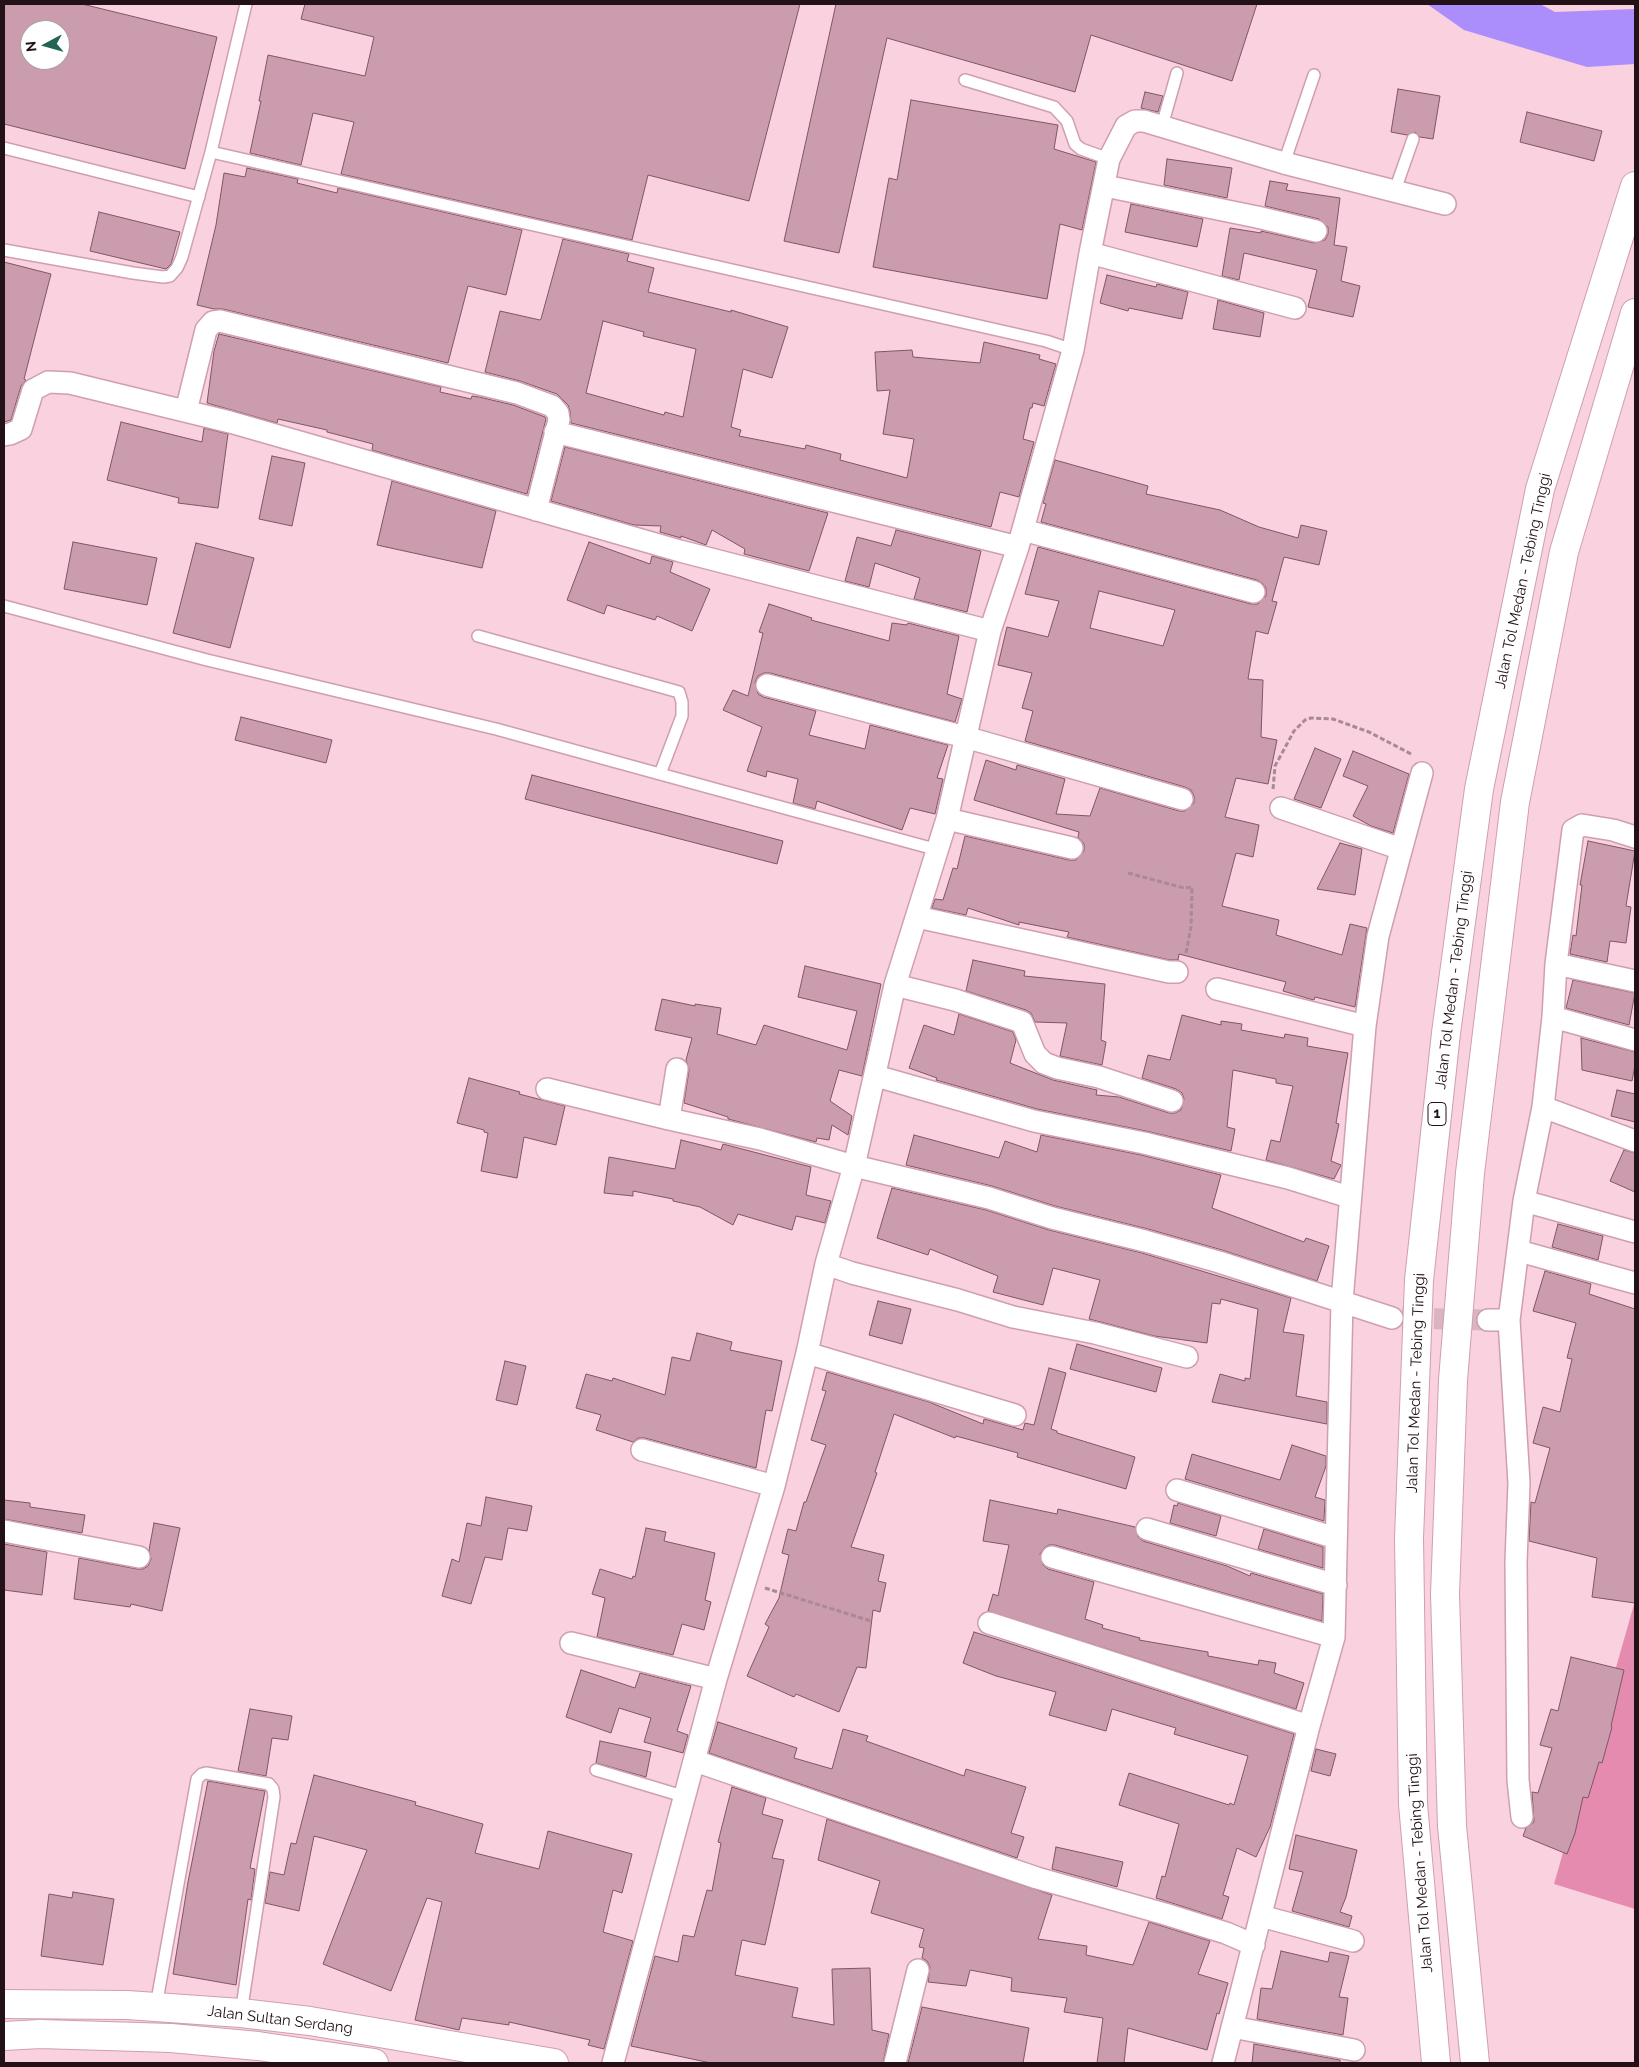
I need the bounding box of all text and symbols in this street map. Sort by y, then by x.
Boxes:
north arrow [20,20,70,70]
text: N [23,40,40,53]
street label: Jalan Tol Medan - Tebing Tinggi [1491,471,1555,691]
street label: Jalan Tol Medan - Tebing Tinggi [1432,870,1476,1090]
road number: 1 [1428,1102,1446,1126]
street label: Jalan Tol Medan - Tebing Tinggi [1403,1273,1429,1493]
street label: Jalan Tol Medan - Tebing Tinggi [1403,1753,1437,1973]
street label: Jalan Sultan Serdang [206,2002,354,2038]

